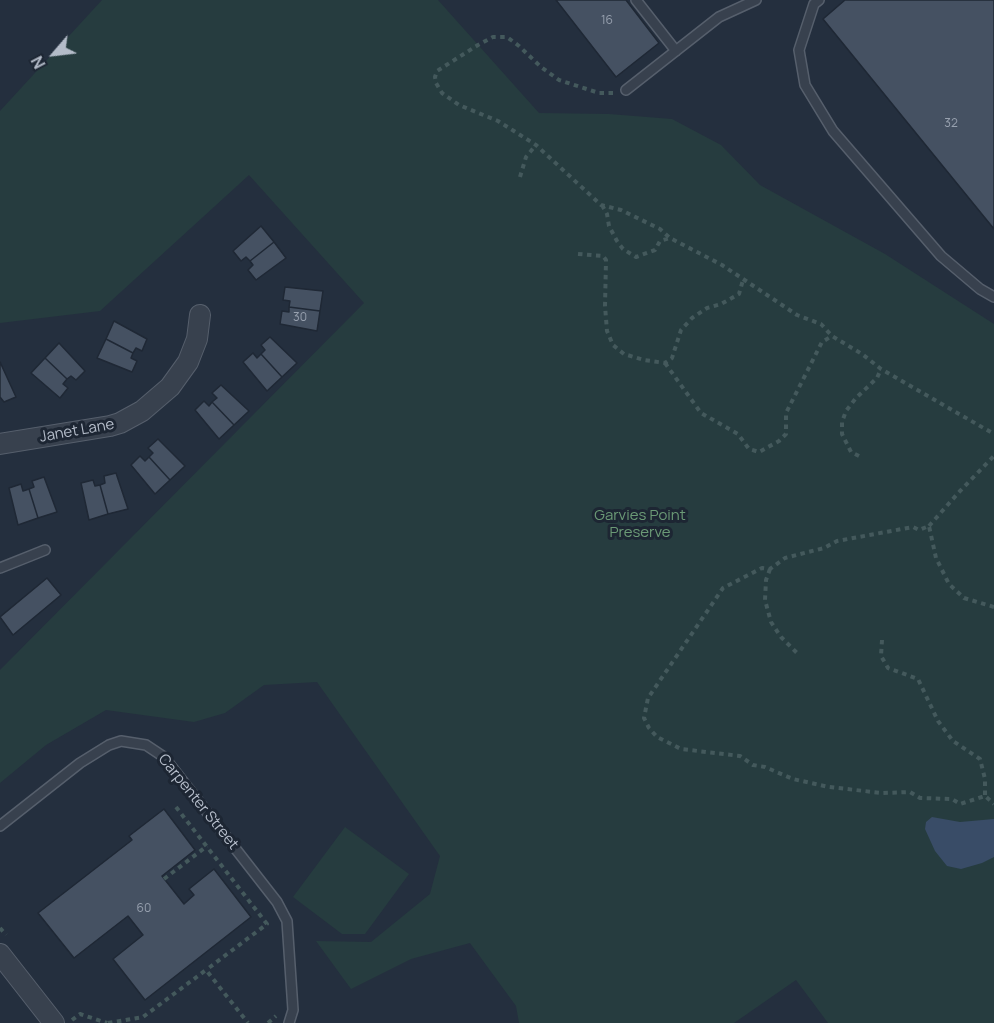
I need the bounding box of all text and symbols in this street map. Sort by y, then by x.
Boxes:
house number: 16 [601,14,613,28]
north arrow [24,24,84,84]
text: N [26,52,51,73]
house number: 32 [944,117,958,131]
house number: 30 [293,311,307,325]
street label: Janet Lane [38,416,116,446]
park label: Garvies Point Preserve [594,507,686,542]
street label: Carpenter Street [154,751,242,853]
house number: 60 [137,902,151,916]

